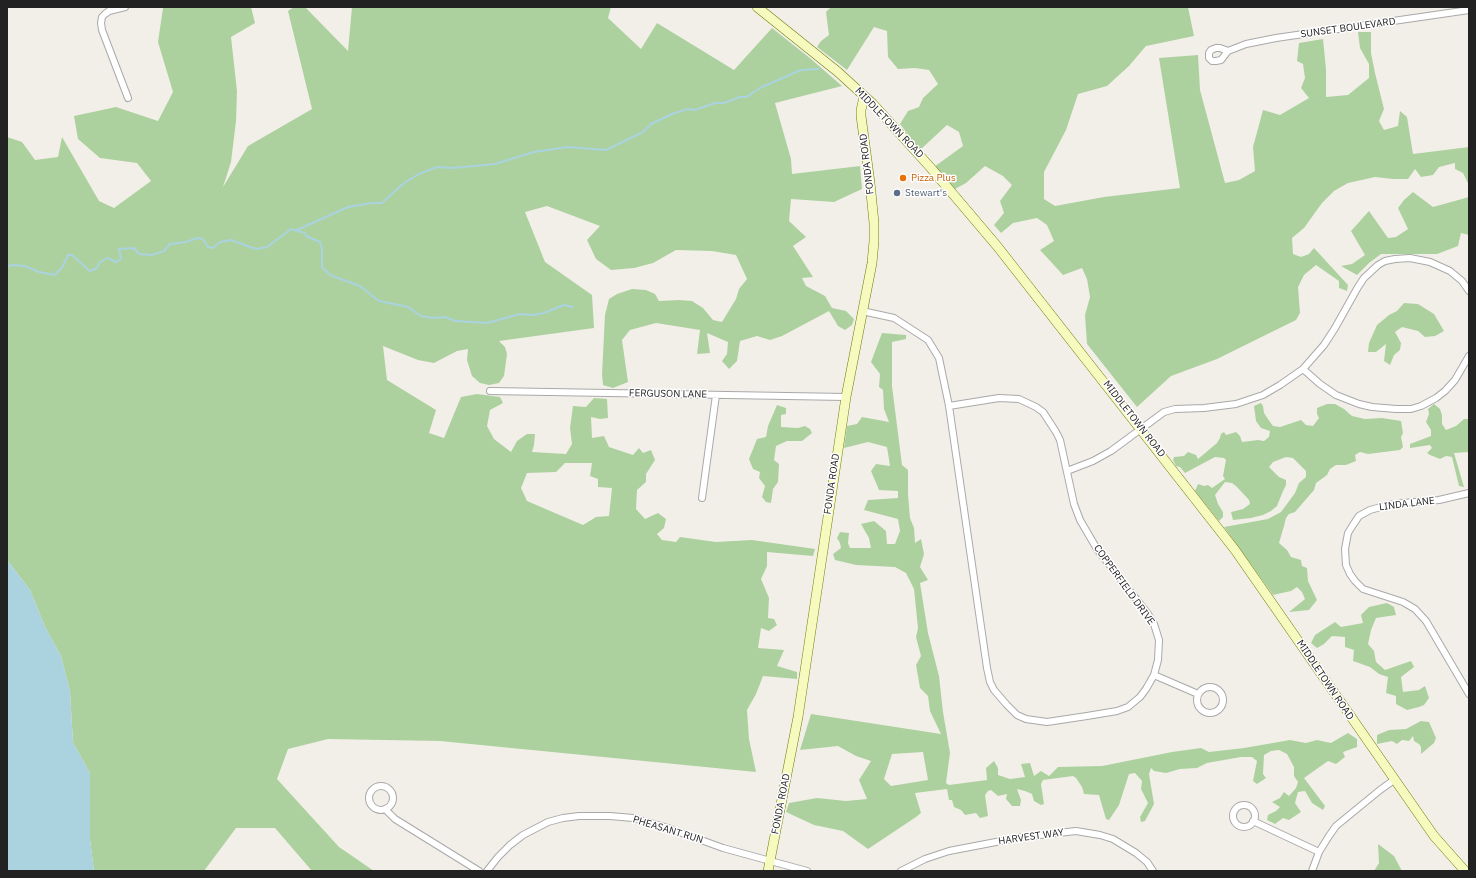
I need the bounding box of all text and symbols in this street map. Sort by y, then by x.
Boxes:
street label: SUNSET BOULEVARD [1300,15,1396,41]
street label: MIDDLETOWN ROAD [852,85,926,161]
street label: FONDA ROAD [857,133,877,195]
place label: Pizza Plus [911,172,956,184]
marker: Pizza Plus [898,173,908,183]
place label: Stewart's [905,187,947,199]
marker: Stewart's [892,188,902,198]
street label: MIDDLETOWN ROAD [1100,378,1168,460]
street label: FERGUSON LANE [629,387,707,401]
street label: FONDA ROAD [822,453,842,515]
street label: LINDA LANE [1379,495,1435,513]
street label: COPPERFIELD DRIVE [1091,543,1157,627]
street label: MIDDLETOWN ROAD [1294,638,1356,722]
street label: FONDA ROAD [769,773,793,835]
street label: PHEASANT RUN [631,814,705,846]
street label: HARVEST WAY [998,826,1064,848]

